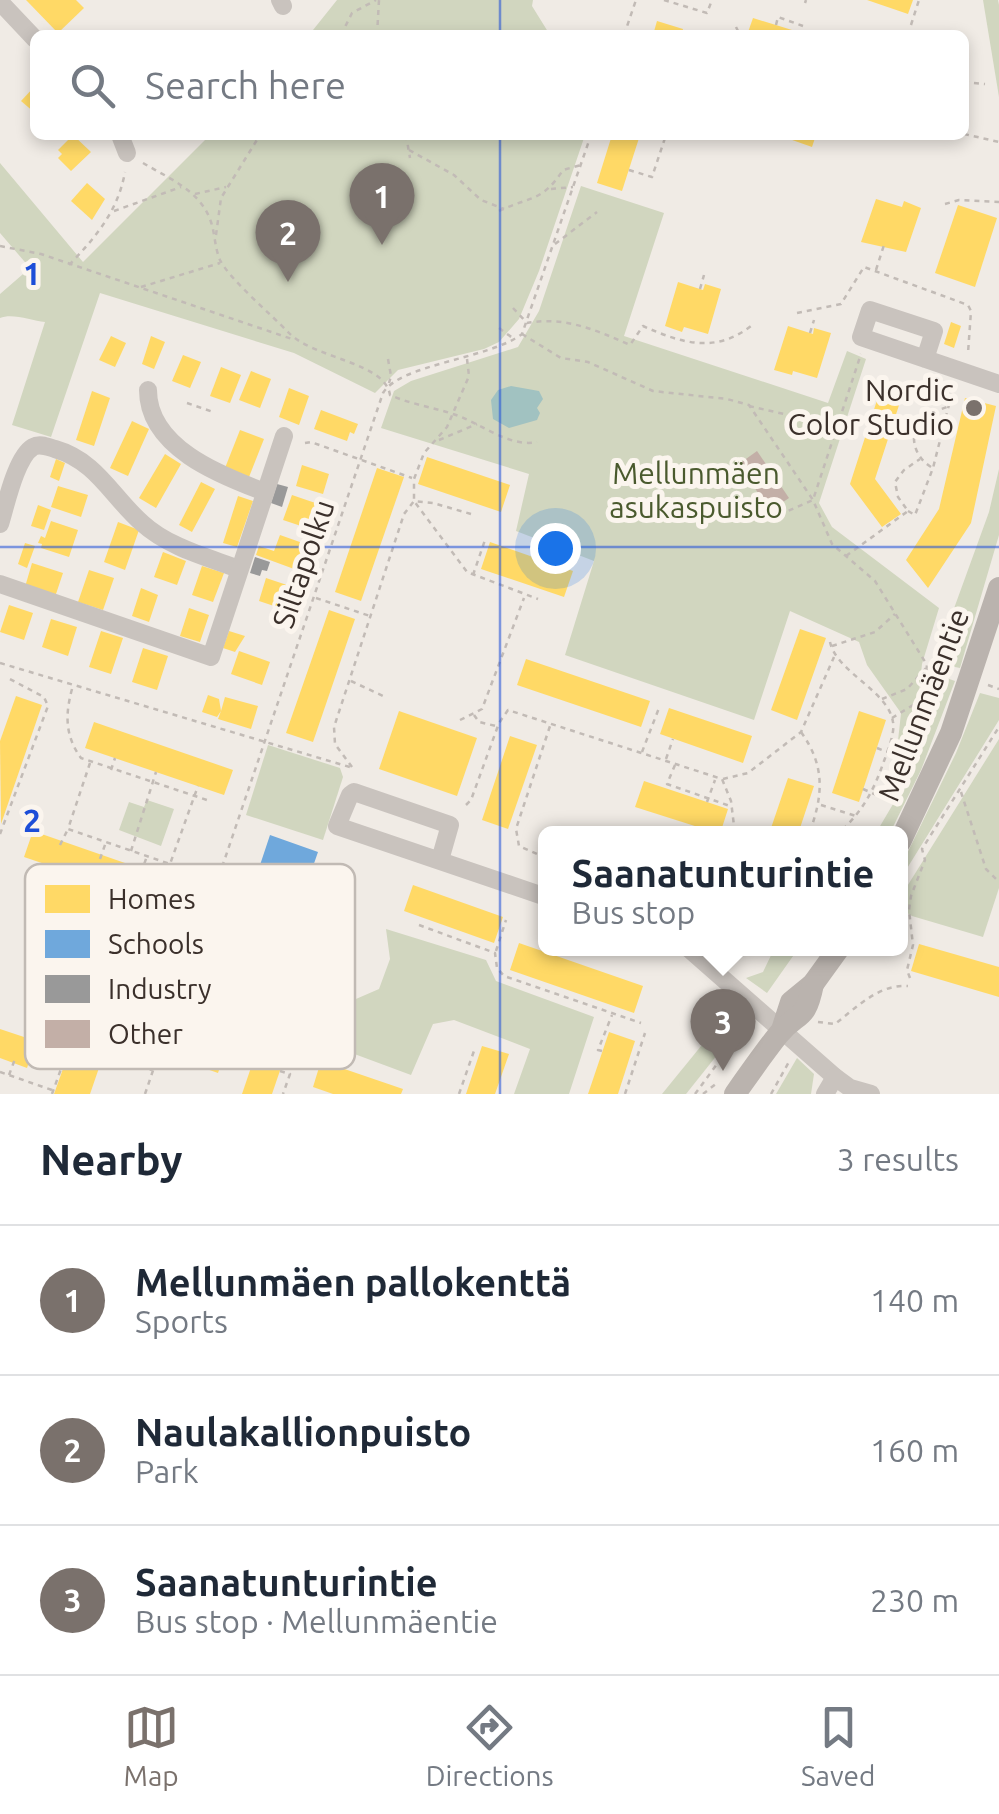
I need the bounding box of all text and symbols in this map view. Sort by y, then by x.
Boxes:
search box [30,30,969,140]
icon: search [65,58,120,113]
text: Search here [145,64,346,106]
pin: 1 [350,162,414,245]
pin: 2 [256,200,320,282]
text: 1 [23,255,41,291]
place label: Nordic Color Studio [787,373,954,441]
marker: Nordic Color Studio [963,397,985,419]
park label: Mellunmäen asukaspuisto [609,456,783,524]
street label: Siltapolku [265,495,341,632]
your location [530,523,581,574]
street label: Mellunmäentie [871,604,975,806]
text: 2 [23,802,41,838]
popup [538,826,908,956]
text: Saanatunturintie [572,852,874,894]
legend [25,864,355,1069]
text: Homes [108,883,196,914]
text: Bus stop [572,894,695,930]
text: Schools [108,928,204,959]
text: Industry [108,973,211,1004]
pin: 3 [690,988,756,1071]
text: Other [108,1018,183,1049]
text: Nearby [40,1136,183,1183]
text: 3 results [837,1141,959,1177]
text: Mellunmäen pallokenttä [135,1261,571,1303]
text: 1 [63,1282,82,1318]
text: 140 m [870,1282,959,1318]
text: Sports [135,1303,228,1339]
text: Naulakallionpuisto [135,1411,471,1453]
text: 2 [63,1432,82,1468]
text: 160 m [870,1432,959,1468]
text: Park [135,1453,199,1489]
text: Saanatunturintie [135,1561,438,1603]
text: 3 [63,1582,82,1618]
text: 230 m [870,1582,959,1618]
text: Bus stop · Mellunmäentie [135,1603,498,1639]
tab: Map [124,1700,179,1791]
tab: Directions [426,1700,554,1791]
tab: Saved [801,1700,875,1791]

